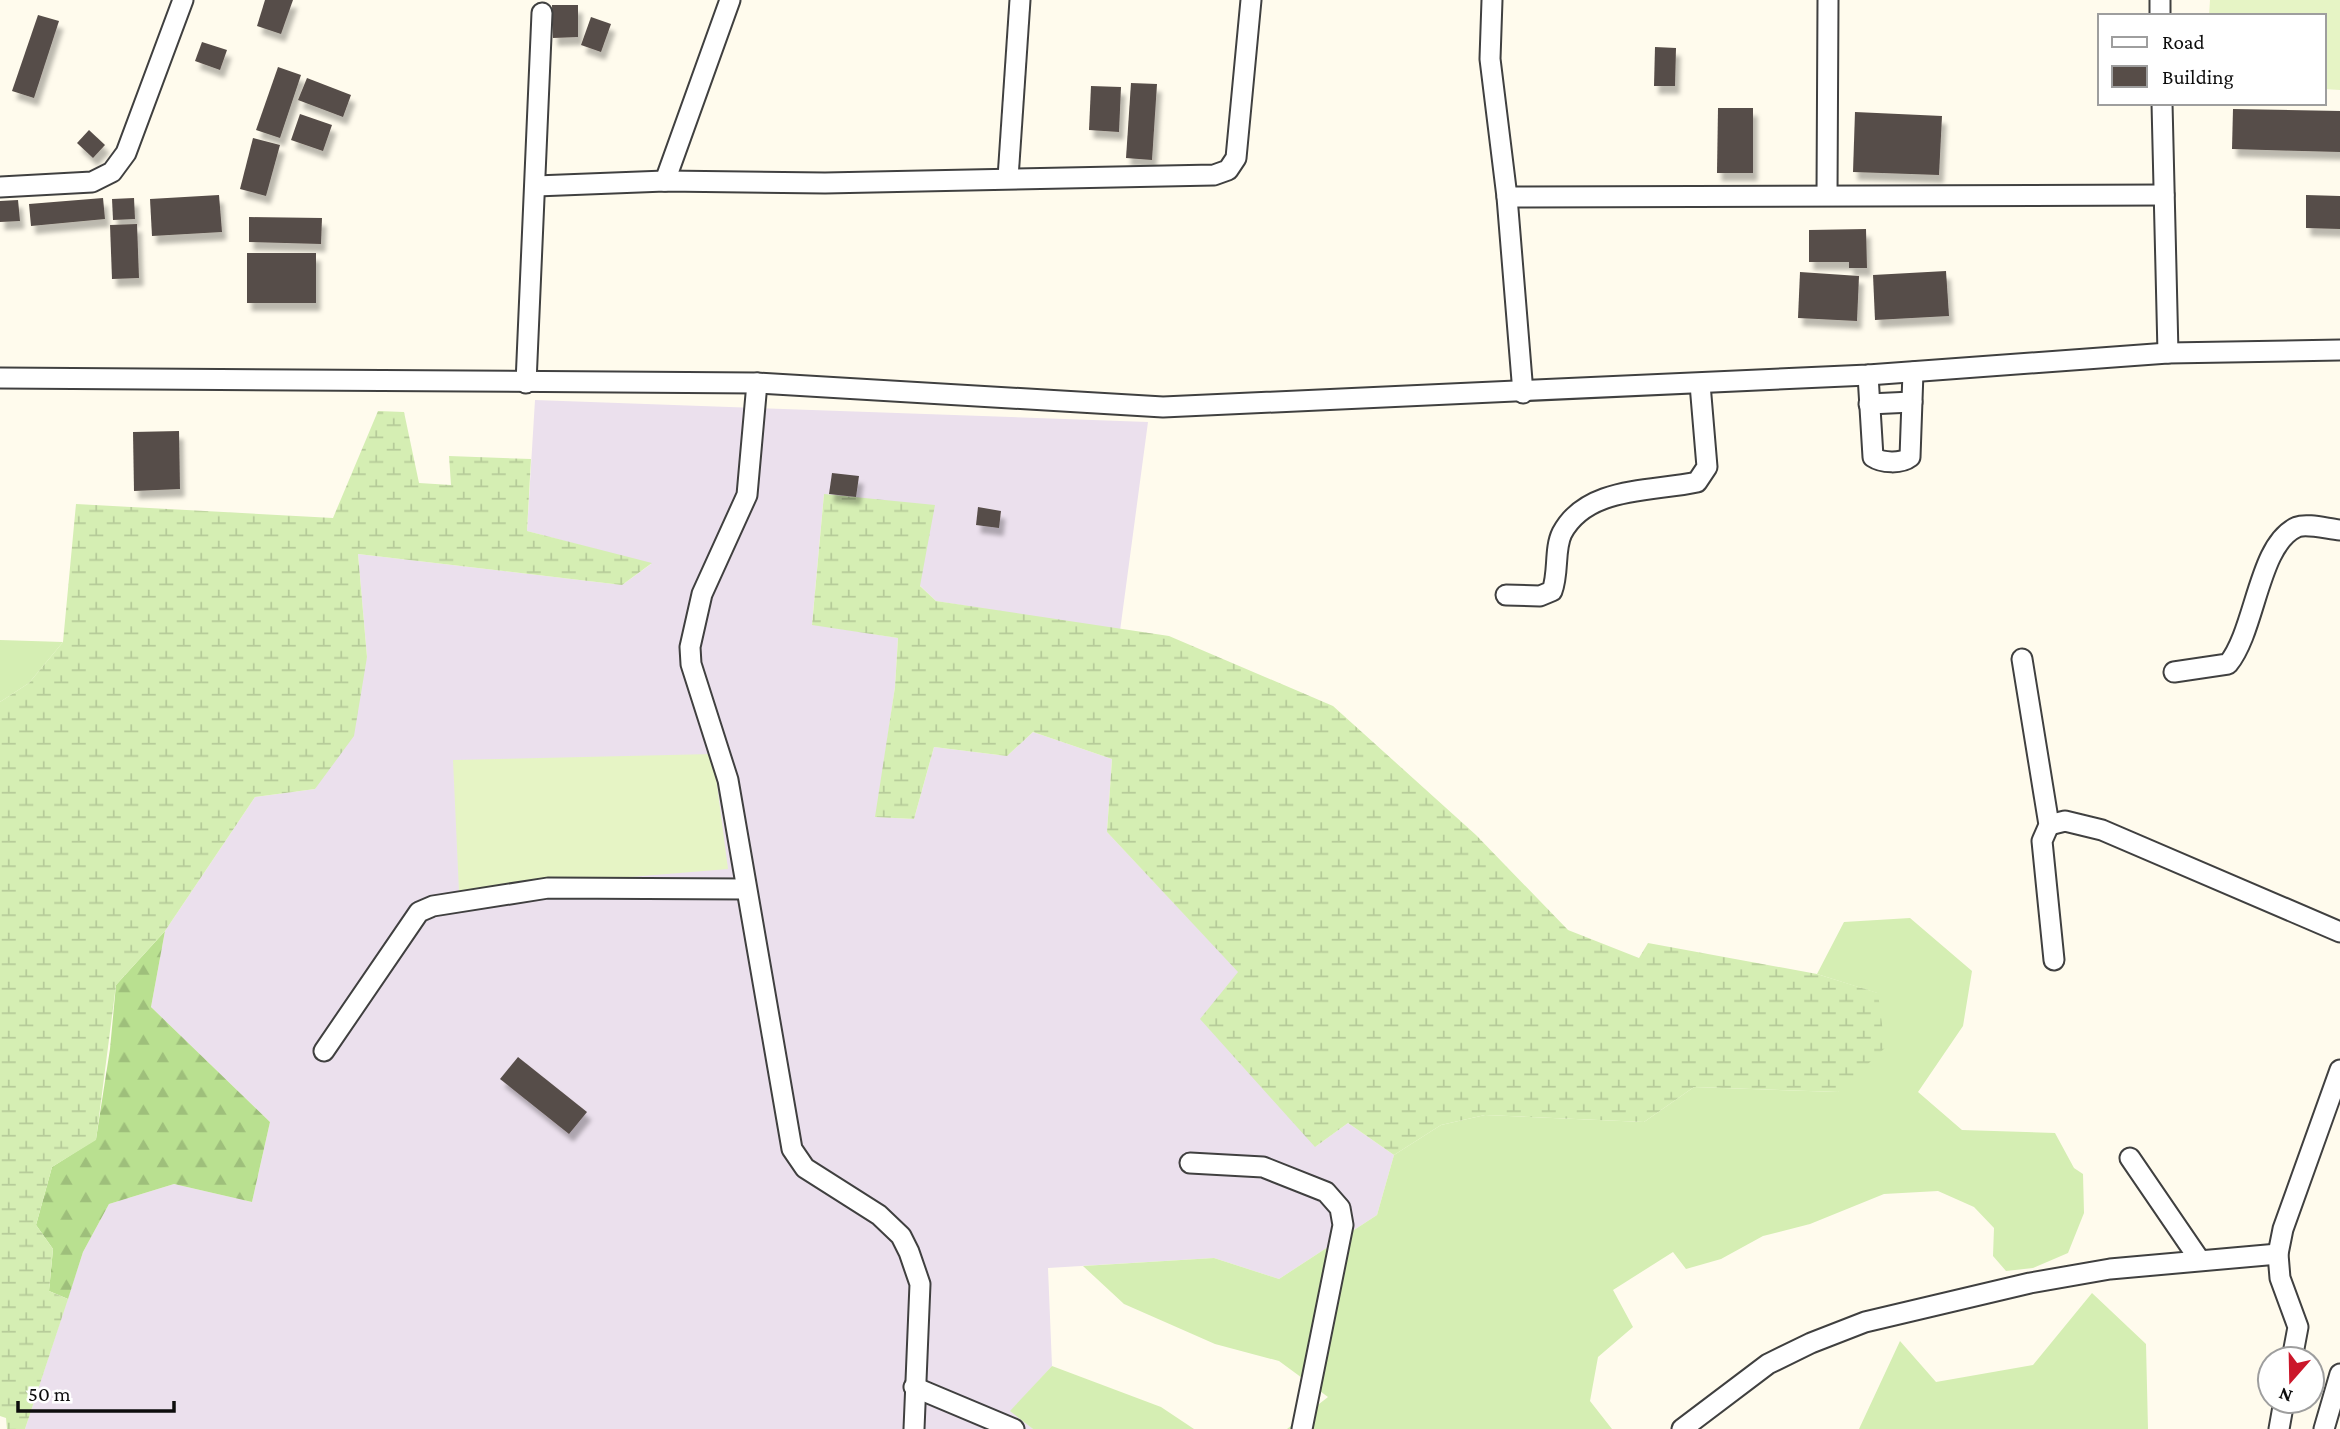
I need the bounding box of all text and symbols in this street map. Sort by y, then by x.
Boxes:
legend [2098,14,2326,105]
text: Road [2162,30,2205,54]
text: Building [2162,65,2234,89]
north arrow [2256,1345,2326,1415]
scale bar [18,1370,173,1414]
text: 50 m [28,1382,71,1406]
text: N [2276,1383,2295,1408]

